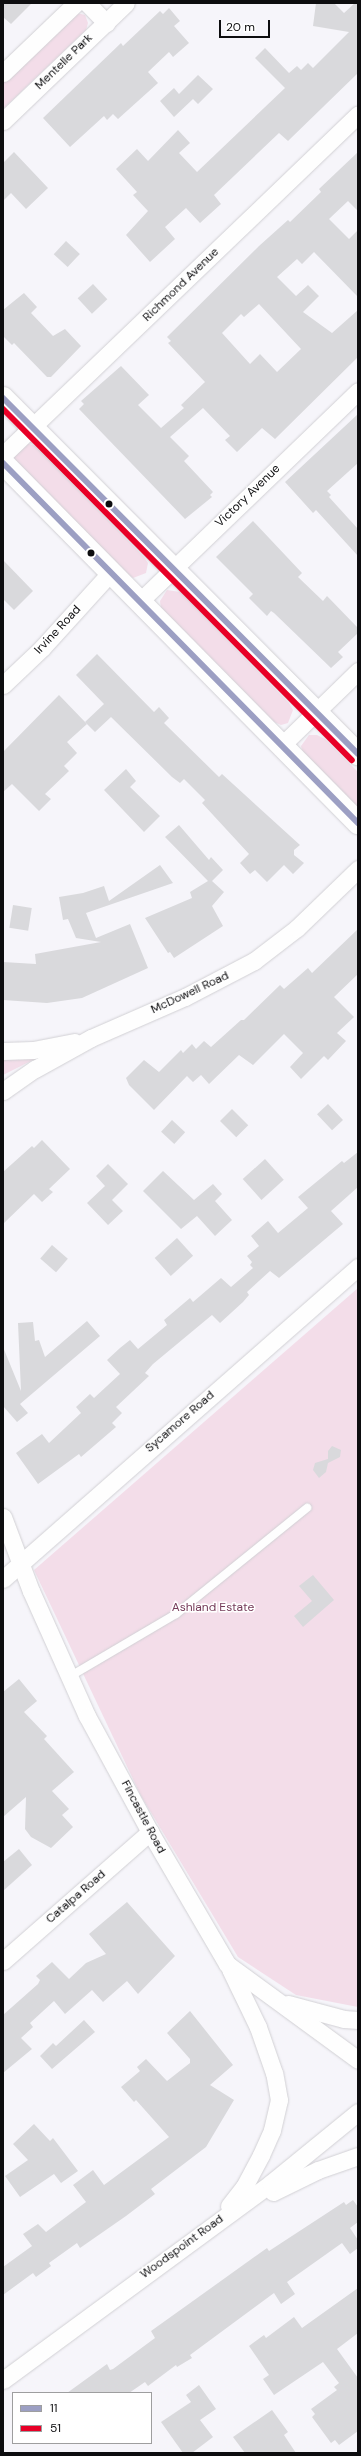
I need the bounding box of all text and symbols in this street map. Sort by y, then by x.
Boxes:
scale bar [221,12,272,38]
text: 20 m [226,19,255,35]
street label: Mentelle Park [32,31,96,93]
street label: Richmond Avenue [140,245,222,325]
street label: Victory Avenue [213,462,283,530]
unlabelled marker [104,499,114,509]
unlabelled marker [86,548,96,558]
street label: Irvine Road [32,603,84,657]
street label: McDowell Road [149,969,231,1017]
street label: Sycamore Road [143,1388,217,1456]
park label: Ashland Estate [172,1601,254,1615]
street label: Fincastle Road [118,1778,168,1856]
street label: Catalpa Road [43,1867,109,1927]
street label: Woodspoint Road [138,2212,226,2282]
legend [12,2392,152,2444]
text: 11 [50,2400,58,2416]
text: 51 [50,2420,61,2436]

